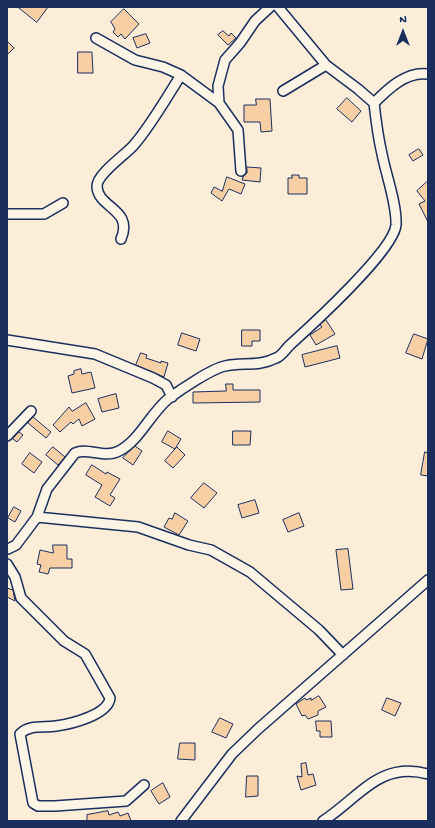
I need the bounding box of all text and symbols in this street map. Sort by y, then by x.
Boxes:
north arrow [383,12,423,52]
text: N [399,14,407,26]

